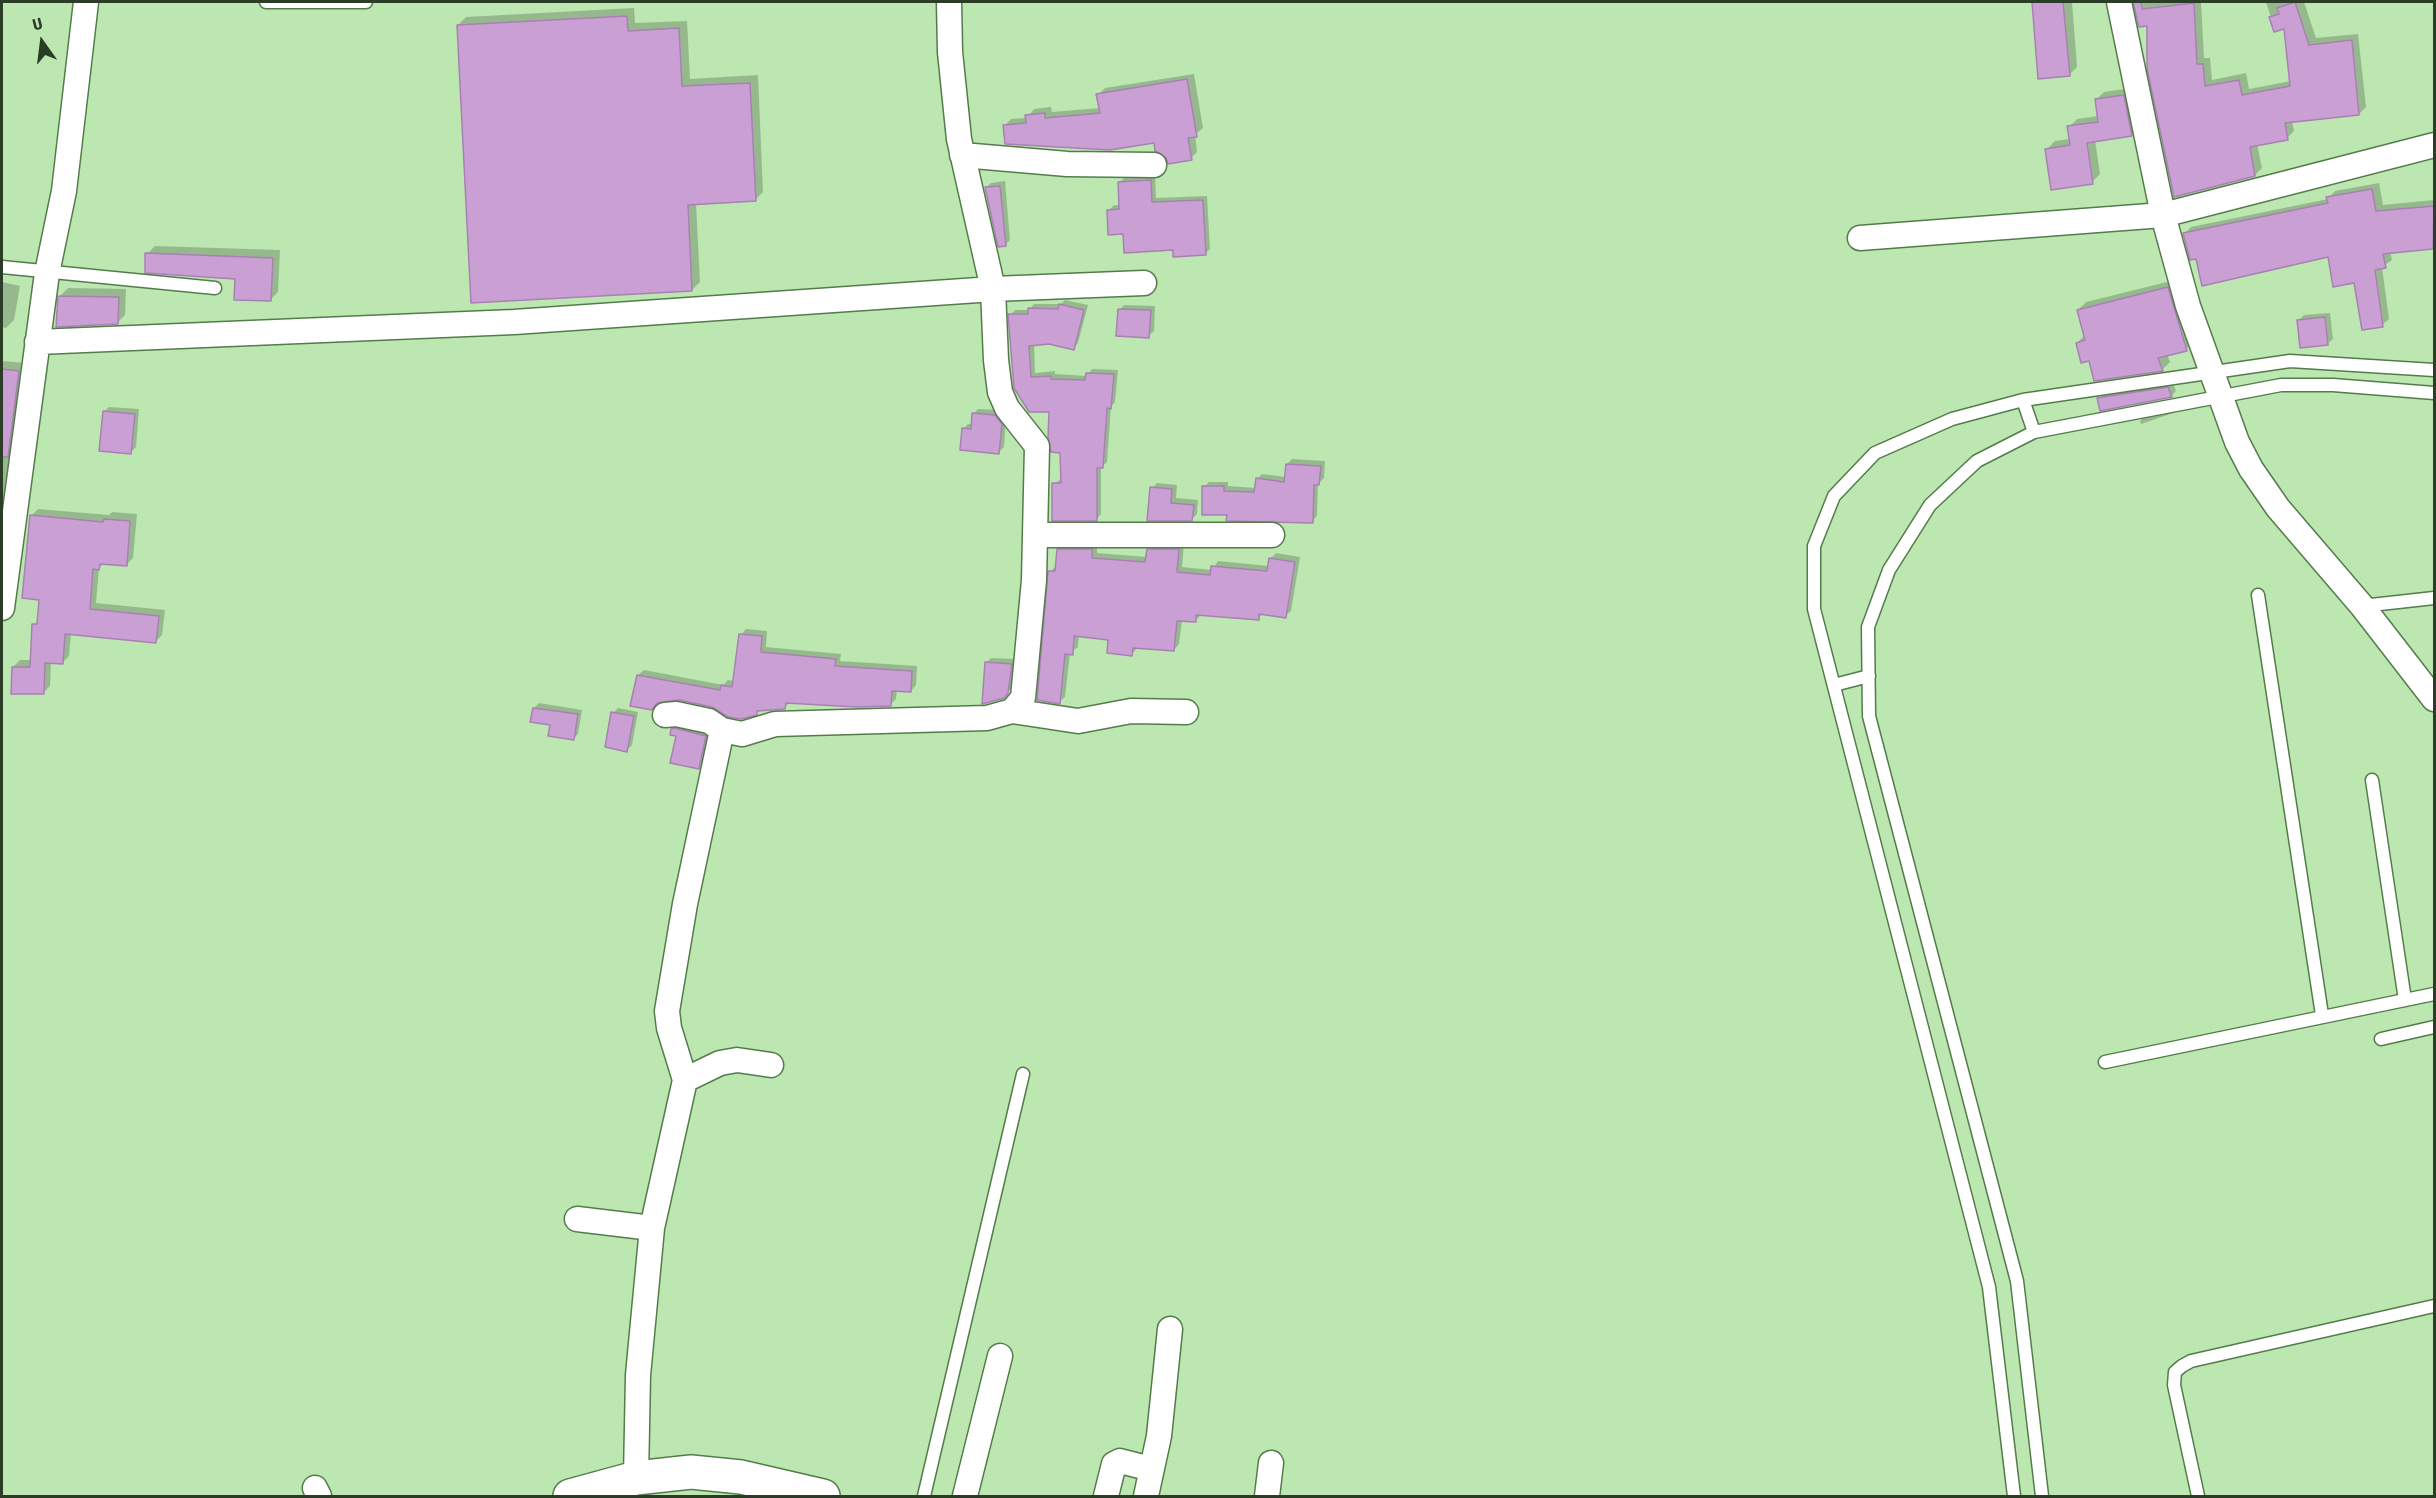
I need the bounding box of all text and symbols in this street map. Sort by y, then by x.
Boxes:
north arrow [12,12,72,72]
text: U [31,14,44,34]

